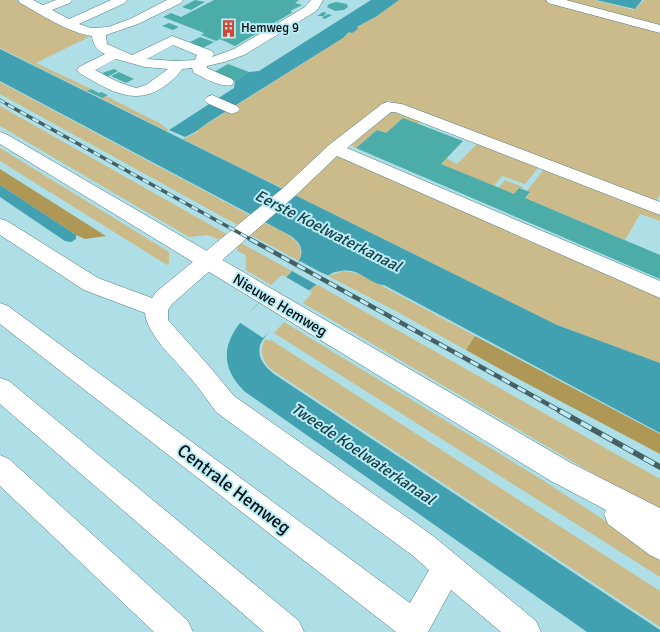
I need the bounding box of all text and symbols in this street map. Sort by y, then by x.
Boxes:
building icon: Hemweg 9 [218,18,238,38]
place label: Hemweg 9 [241,20,299,36]
water label: Eerste Koelwaterkanaal [252,185,406,277]
street label: Nieuwe Hemweg [230,270,330,340]
water label: Tweede Koelwaterkanaal [287,399,440,510]
street label: Centrale Hemweg [173,439,295,539]

